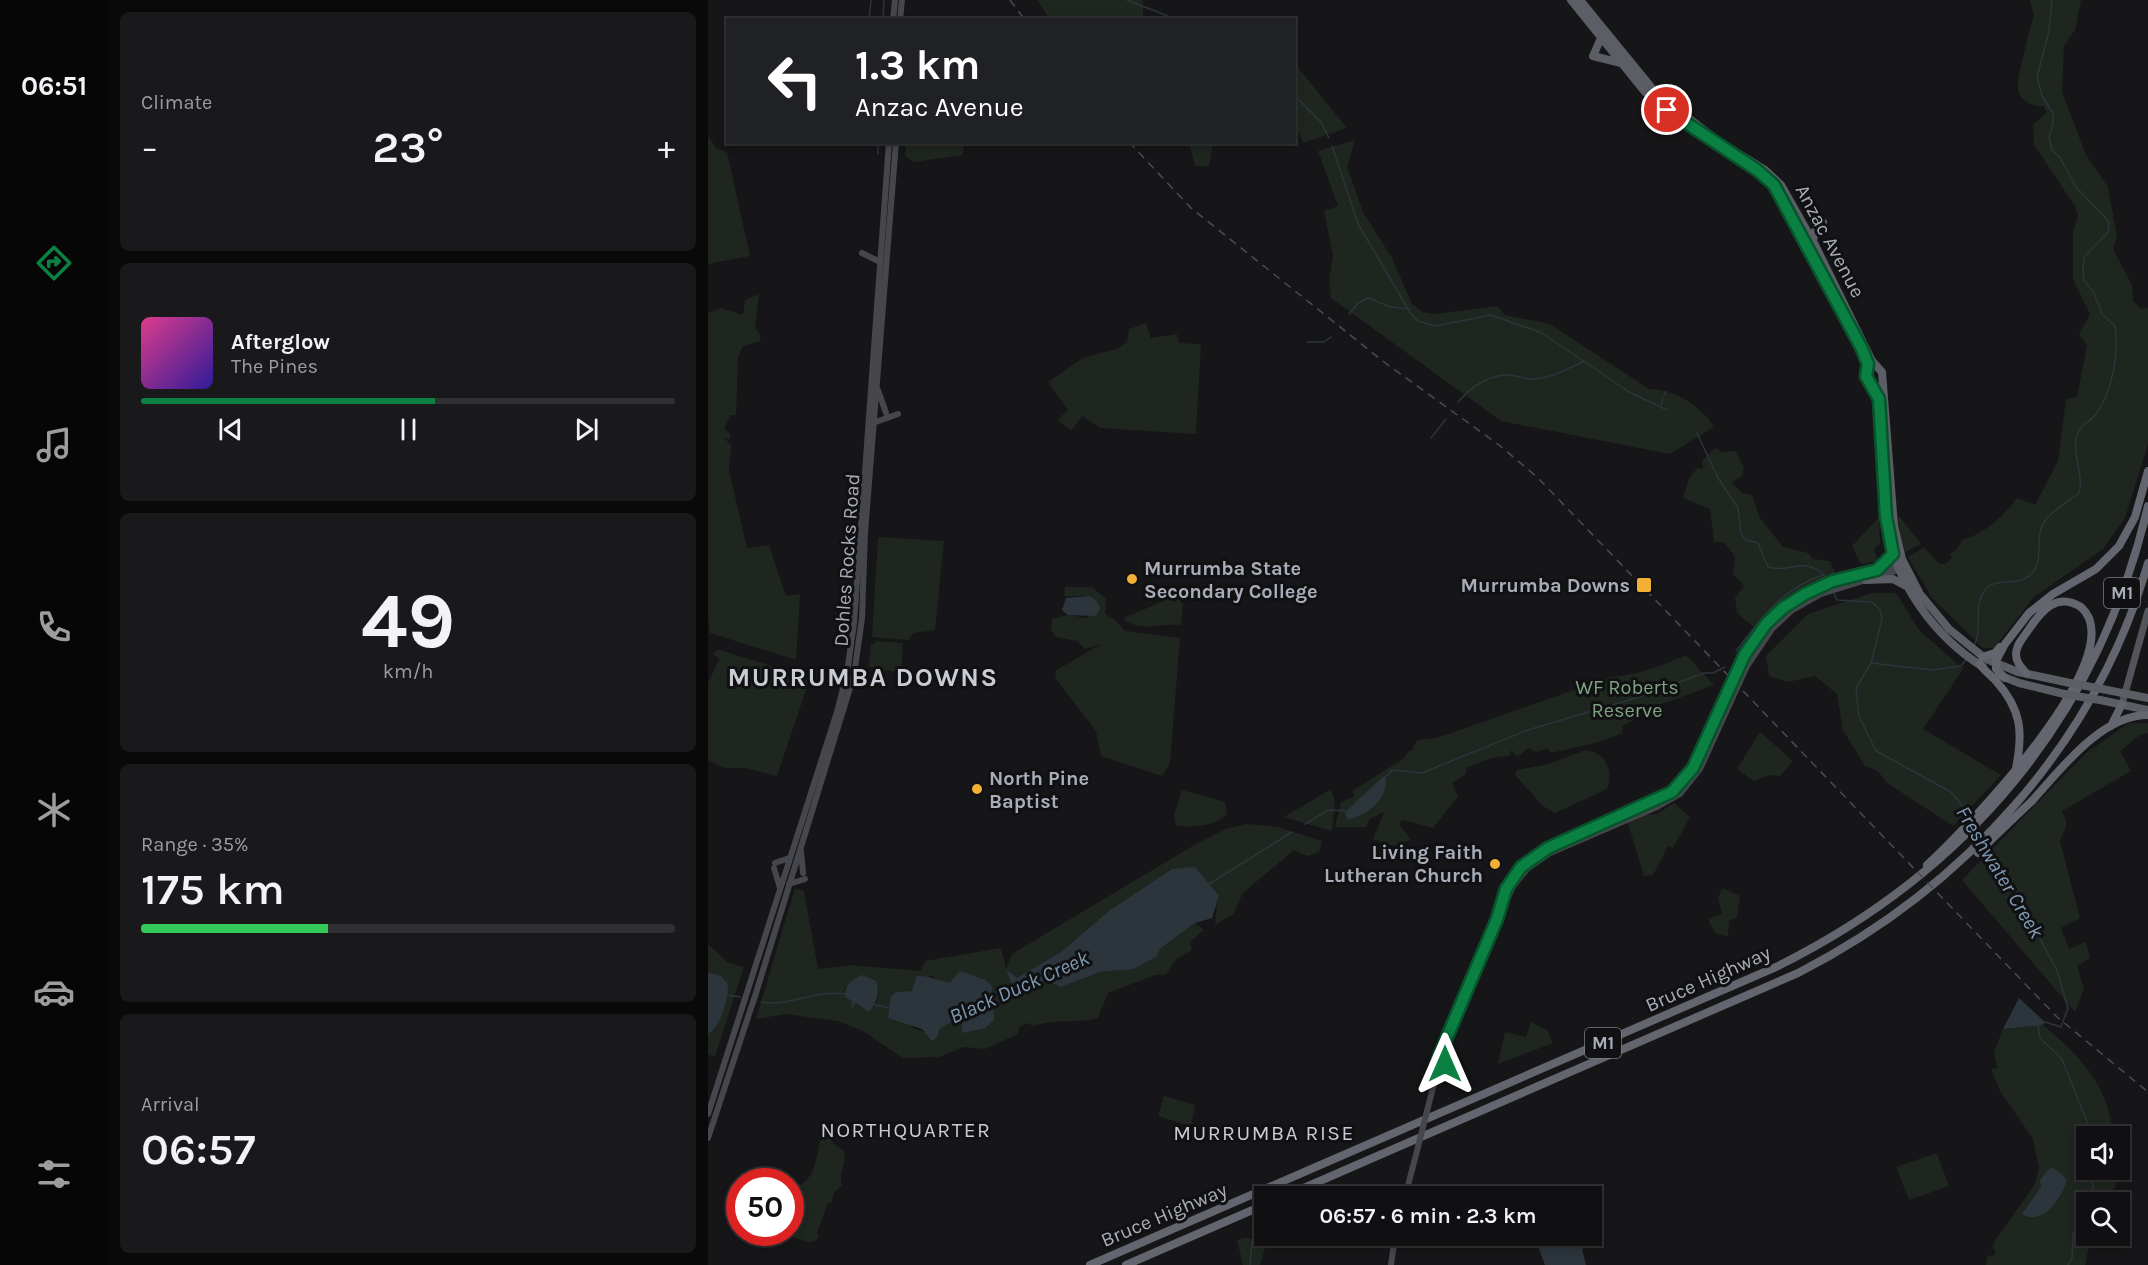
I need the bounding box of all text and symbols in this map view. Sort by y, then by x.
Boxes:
text: 1.3 km [855,40,980,90]
icon: left [756,42,834,120]
text: 06:51 [21,70,87,102]
pin [1641,84,1692,135]
text: Climate [141,91,212,114]
text: Anzac Avenue [855,91,1024,123]
icon: arrive [1650,93,1683,126]
text: 23° [372,121,444,173]
text: − [141,128,158,166]
text: + [658,128,675,166]
street label: Anzac Avenue [1791,180,1869,302]
icon: directions [33,242,75,284]
text: Afterglow [231,329,330,355]
text: The Pines [231,355,318,378]
icon: previous [214,413,247,446]
icon: pause [392,413,425,446]
icon: next [570,413,603,446]
icon: music [33,424,75,466]
street label: Dohles Rocks Road [829,473,865,647]
place label: Murrumba State Secondary College [1144,557,1318,603]
marker: Murrumba State Secondary College [1125,572,1139,586]
place label: Murrumba Downs [1460,574,1630,597]
text: 49 [361,575,455,667]
marker: Murrumba Downs [1635,576,1653,594]
road number: M1 [2104,578,2140,608]
icon: phone [33,606,75,648]
text: km/h [383,660,433,683]
district label: MURRUMBA DOWNS [728,662,998,693]
park label: WF Roberts Reserve [1575,676,1679,722]
place label: North Pine Baptist [989,767,1089,813]
marker: North Pine Baptist [970,782,984,796]
icon: climate [33,789,75,831]
water label: Freshwater Creek [1951,802,2049,943]
text: Range · 35% [141,833,249,856]
place label: Living Faith Lutheran Church [1324,841,1483,887]
marker: Living Faith Lutheran Church [1488,857,1502,871]
text: 175 km [141,863,285,915]
street label: Bruce Highway [1642,941,1774,1017]
water label: Black Duck Creek [945,945,1093,1029]
icon: car [33,971,75,1013]
road number: M1 [1585,1028,1621,1058]
position arrow [1413,1032,1477,1096]
text: Arrival [141,1093,200,1116]
district label: NORTHQUARTER [821,1118,991,1142]
district label: MURRUMBA RISE [1173,1121,1355,1145]
text: 06:57 [141,1123,256,1175]
map controls [2076,1126,2130,1246]
button: sound [2076,1126,2130,1180]
icon: filters [33,1153,75,1195]
speed limit sign: 50 [726,1168,804,1246]
street label: Bruce Highway [1098,1178,1230,1252]
button: search [2076,1192,2130,1246]
text: 06:57 · 6 min · 2.3 km [1319,1203,1537,1229]

